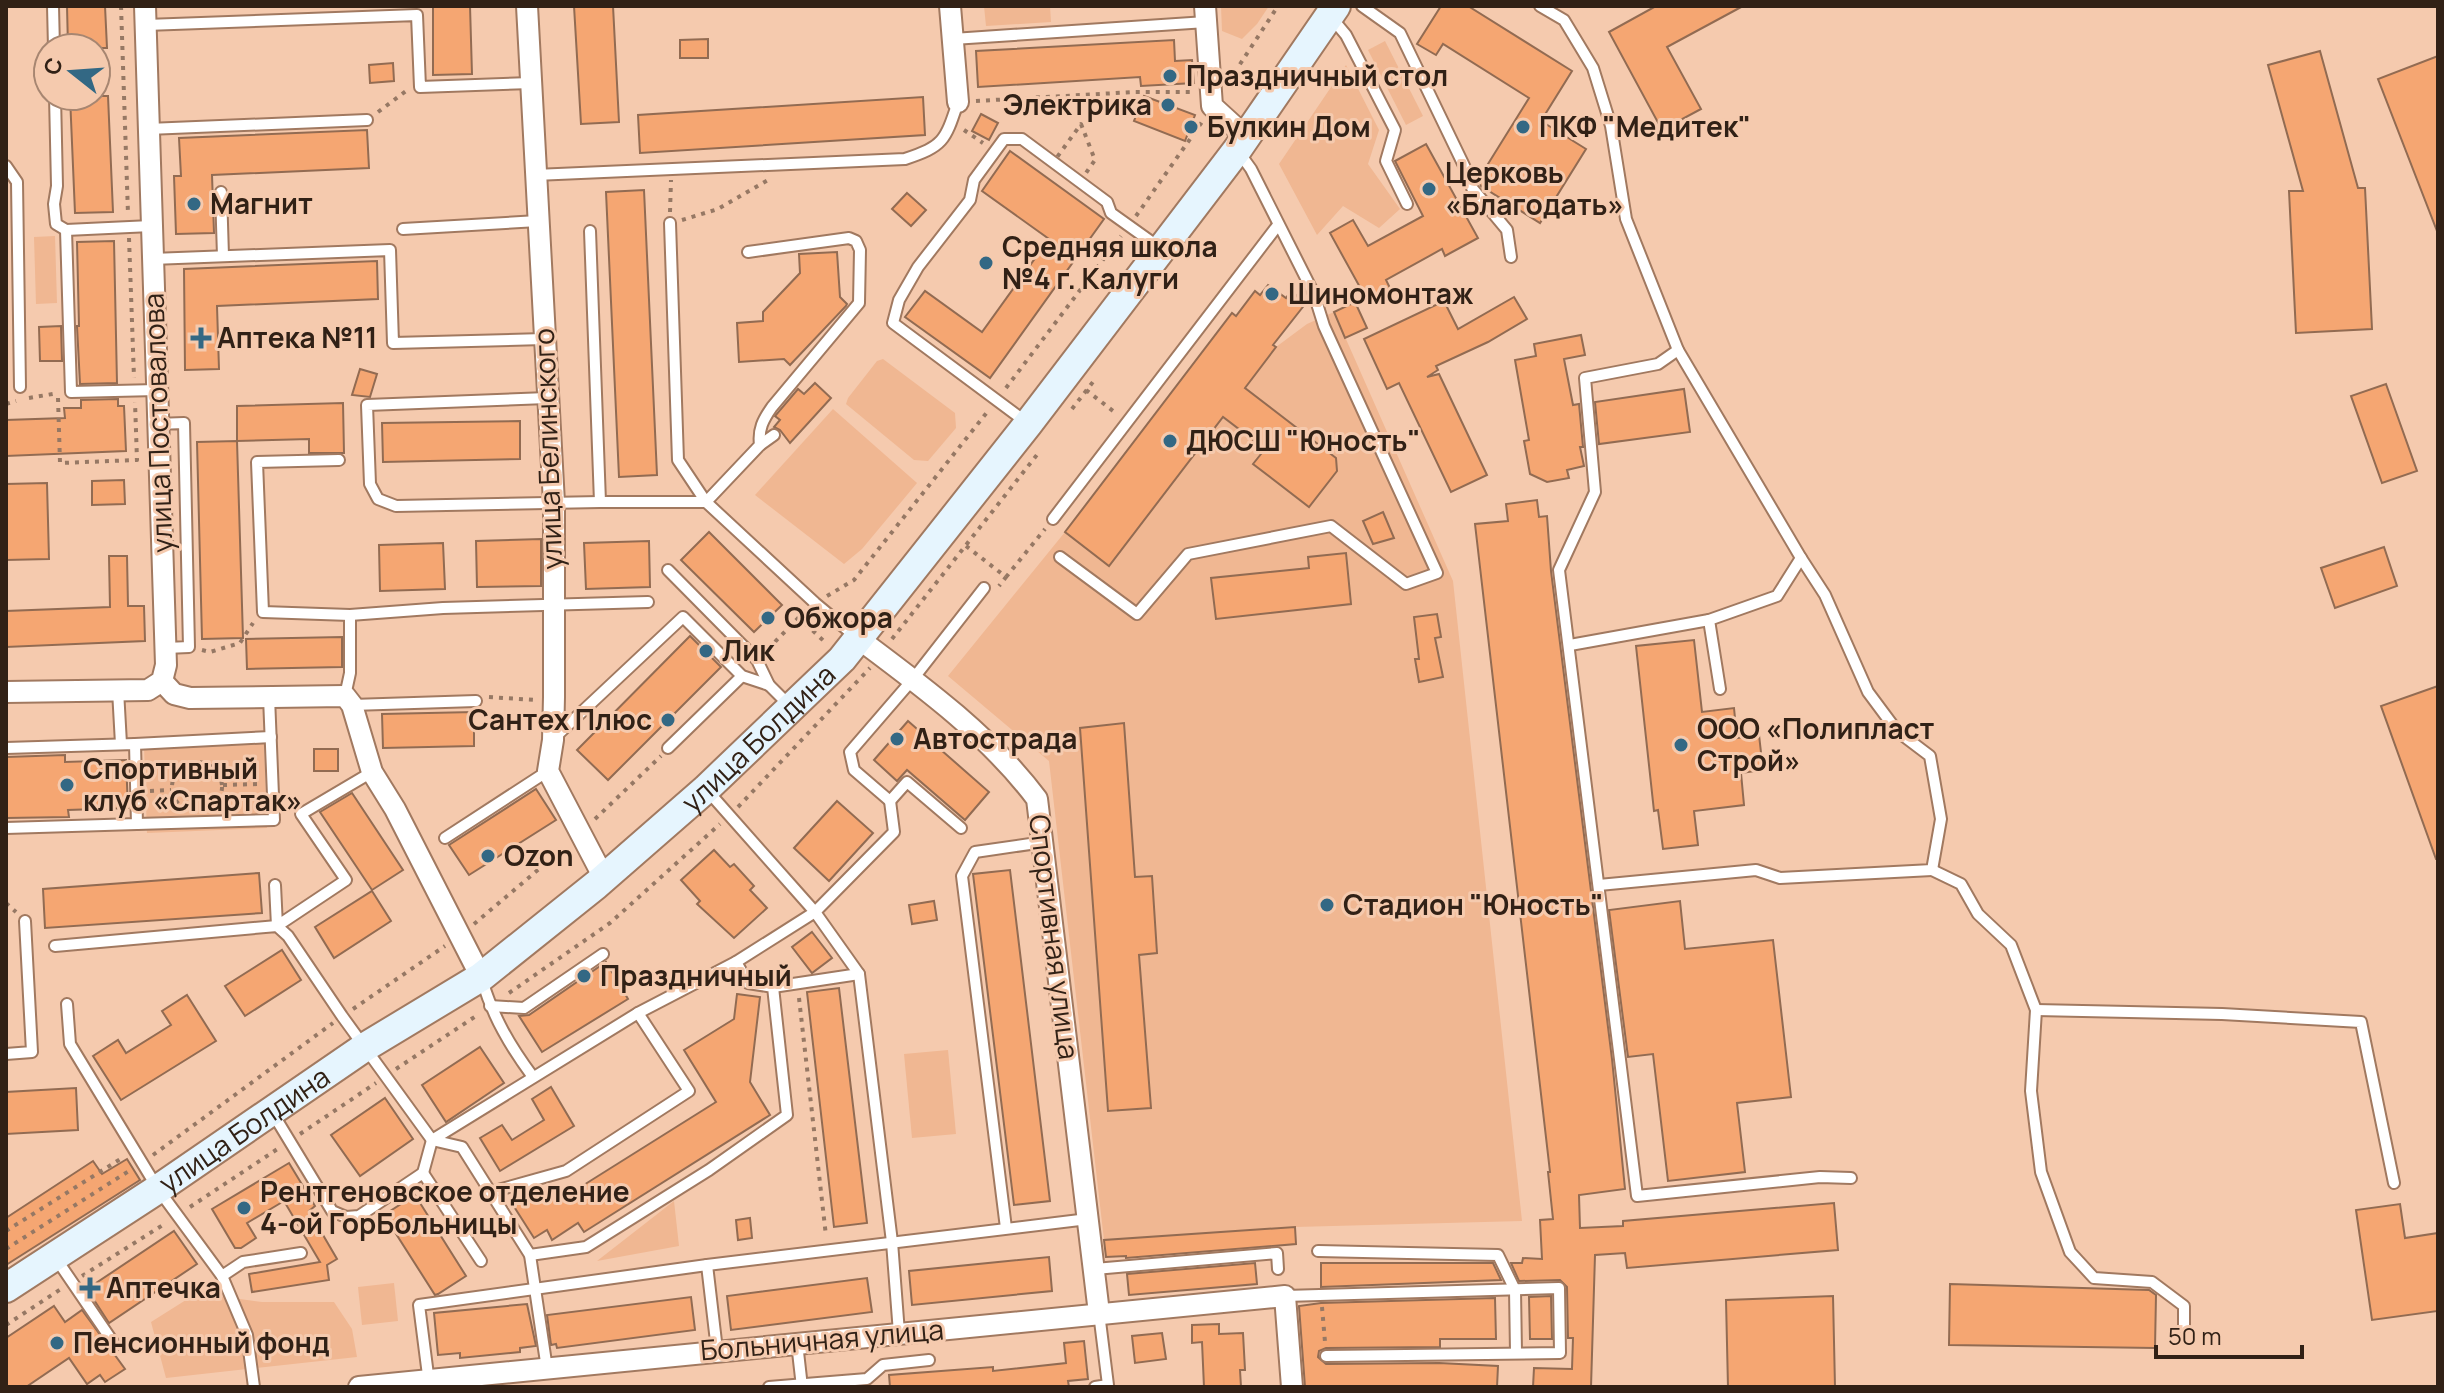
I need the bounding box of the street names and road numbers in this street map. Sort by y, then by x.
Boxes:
street label: улица Постовалова [133,292,181,554]
street label: улица Белинского [524,328,570,570]
street label: улица Болдина [673,655,843,820]
street label: Спортивная улица [1021,812,1089,1062]
street label: улица Болдина [151,1057,337,1201]
street label: Больничная улица [699,1309,945,1369]

